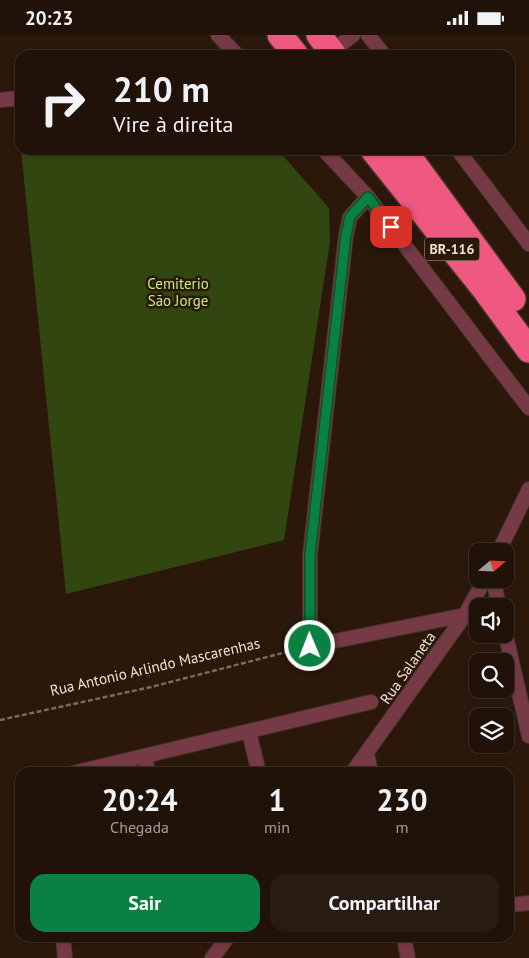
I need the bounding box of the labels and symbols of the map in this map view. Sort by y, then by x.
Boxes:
pin [370,206,412,248]
road number: BR-116 [424,237,480,260]
park label: Cemiterio São Jorge [147,274,209,310]
north arrow [469,543,514,587]
position arrow [283,619,335,671]
street label: Rua Salaneta [376,628,439,708]
street label: Rua Antonio Arlindo Mascarenhas [48,633,262,700]

